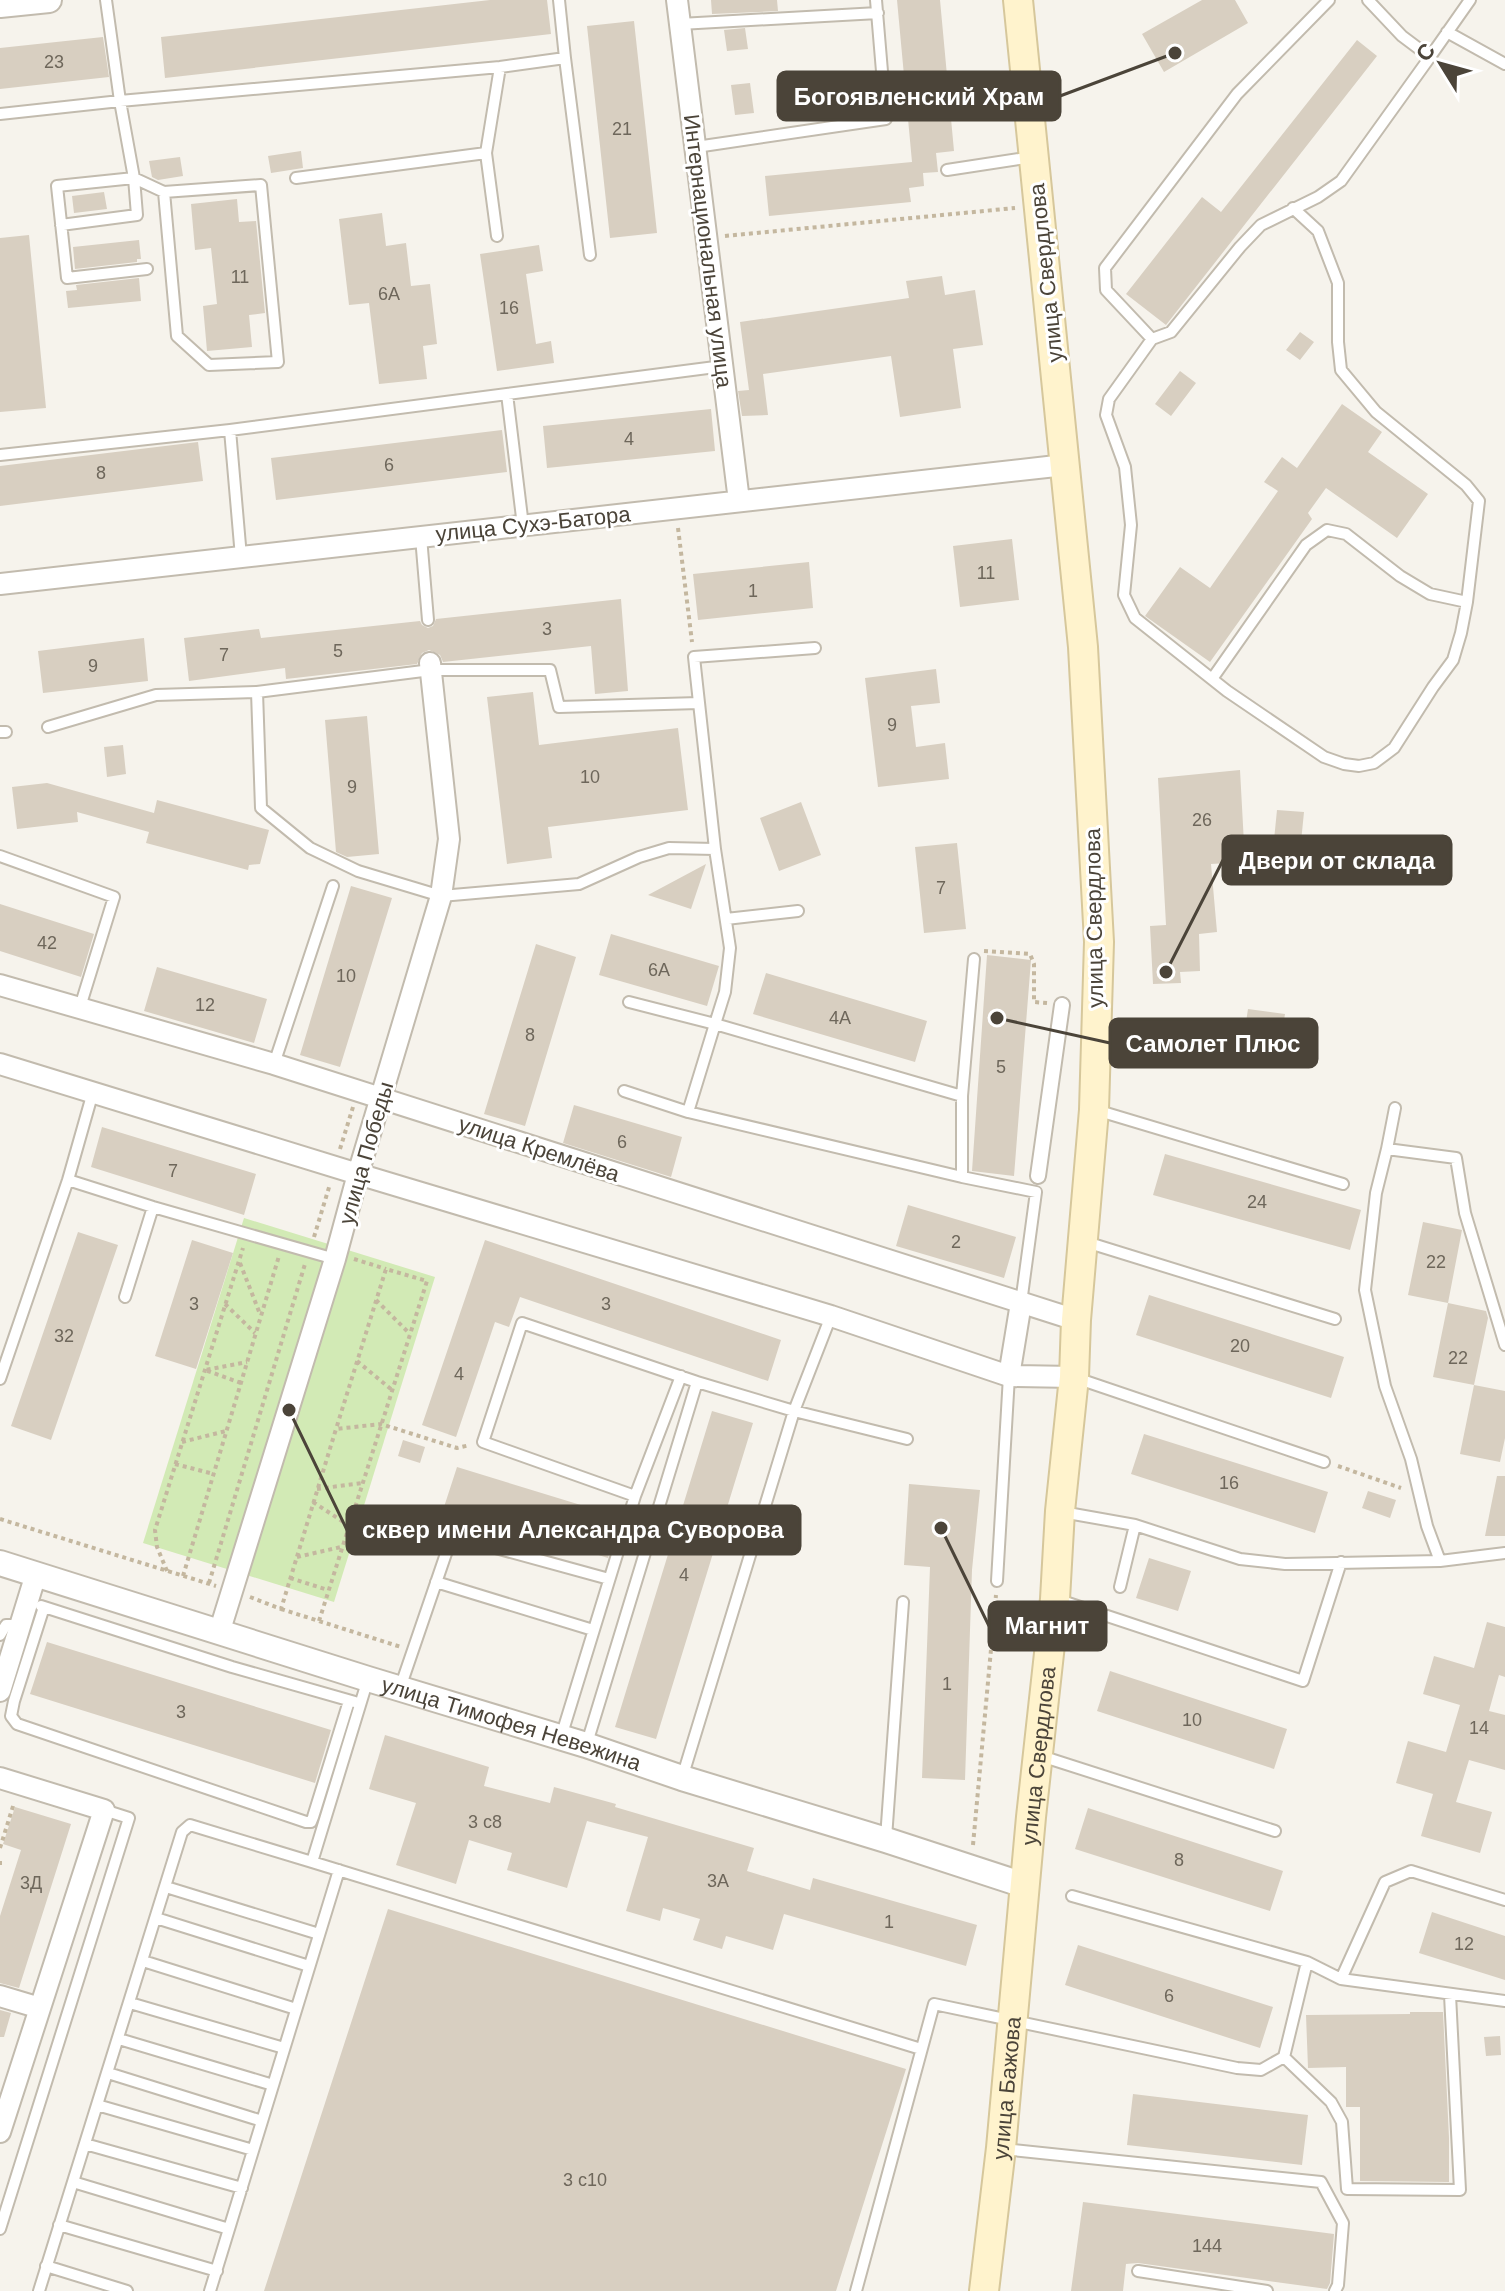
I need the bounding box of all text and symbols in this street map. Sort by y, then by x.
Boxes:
north arrow [1401,24,1481,104]
text: С [1411,38,1440,66]
house number: 23 [44,52,64,72]
callout: Богоявленский Храм [778,72,1060,120]
text: Богоявленский Храм [794,83,1044,110]
street label: Интернациональная улица [679,113,737,390]
house number: 21 [612,119,632,139]
street label: улица Свердлова [1024,182,1068,364]
house number: 11 [231,267,249,287]
house number: 6А [378,284,400,304]
house number: 16 [499,298,519,318]
house number: 4 [624,429,634,449]
house number: 6 [384,455,394,475]
house number: 8 [96,463,106,483]
street label: улица Сухэ-Батора [434,501,632,547]
house number: 11 [977,563,995,583]
house number: 1 [748,581,758,601]
house number: 3 [542,619,552,639]
house number: 5 [333,641,343,661]
house number: 7 [219,645,229,665]
house number: 9 [88,656,98,676]
house number: 9 [887,715,897,735]
house number: 10 [580,767,600,787]
house number: 9 [347,777,357,797]
house number: 26 [1192,810,1212,830]
street label: улица Свердлова [1080,827,1108,1008]
callout: Двери от склада [1223,836,1451,884]
text: Двери от склада [1239,847,1436,874]
house number: 7 [936,878,946,898]
house number: 42 [37,933,57,953]
house number: 6А [648,960,670,980]
house number: 10 [336,966,356,986]
house number: 12 [195,995,215,1015]
house number: 4А [829,1008,851,1028]
callout: Самолет Плюс [1110,1019,1317,1067]
house number: 8 [525,1025,535,1045]
text: Самолет Плюс [1126,1030,1300,1057]
house number: 5 [996,1057,1006,1077]
street label: улица Победы [334,1079,398,1227]
street label: улица Кремлёва [455,1111,623,1187]
house number: 6 [617,1132,627,1152]
house number: 7 [168,1161,178,1181]
house number: 24 [1247,1192,1267,1212]
house number: 2 [951,1232,961,1252]
house number: 22 [1426,1252,1446,1272]
house number: 3 [189,1294,199,1314]
house number: 3 [601,1294,611,1314]
house number: 32 [54,1326,74,1346]
house number: 20 [1230,1336,1250,1356]
house number: 22 [1448,1348,1468,1368]
house number: 4 [454,1364,464,1384]
house number: 16 [1219,1473,1239,1493]
callout: сквер имени Александра Суворова [347,1506,800,1554]
text: сквер имени Александра Суворова [362,1516,785,1543]
house number: 4 [679,1565,689,1585]
callout: Магнит [989,1602,1106,1650]
text: Магнит [1005,1612,1090,1639]
street label: улица Свердлова [1016,1664,1060,1846]
street label: улица Тимофея Невежина [379,1671,645,1776]
house number: 1 [942,1674,952,1694]
house number: 3 [176,1702,186,1722]
house number: 10 [1182,1710,1202,1730]
house number: 14 [1469,1718,1489,1738]
house number: 3 с8 [468,1812,502,1832]
house number: 8 [1174,1850,1184,1870]
house number: 3А [707,1871,729,1891]
house number: 3Д [20,1873,42,1893]
house number: 1 [884,1912,894,1932]
house number: 12 [1454,1934,1474,1954]
house number: 6 [1164,1986,1174,2006]
street label: улица Бажова [987,2015,1025,2161]
house number: 3 с10 [563,2170,607,2190]
house number: 144 [1192,2236,1222,2256]

